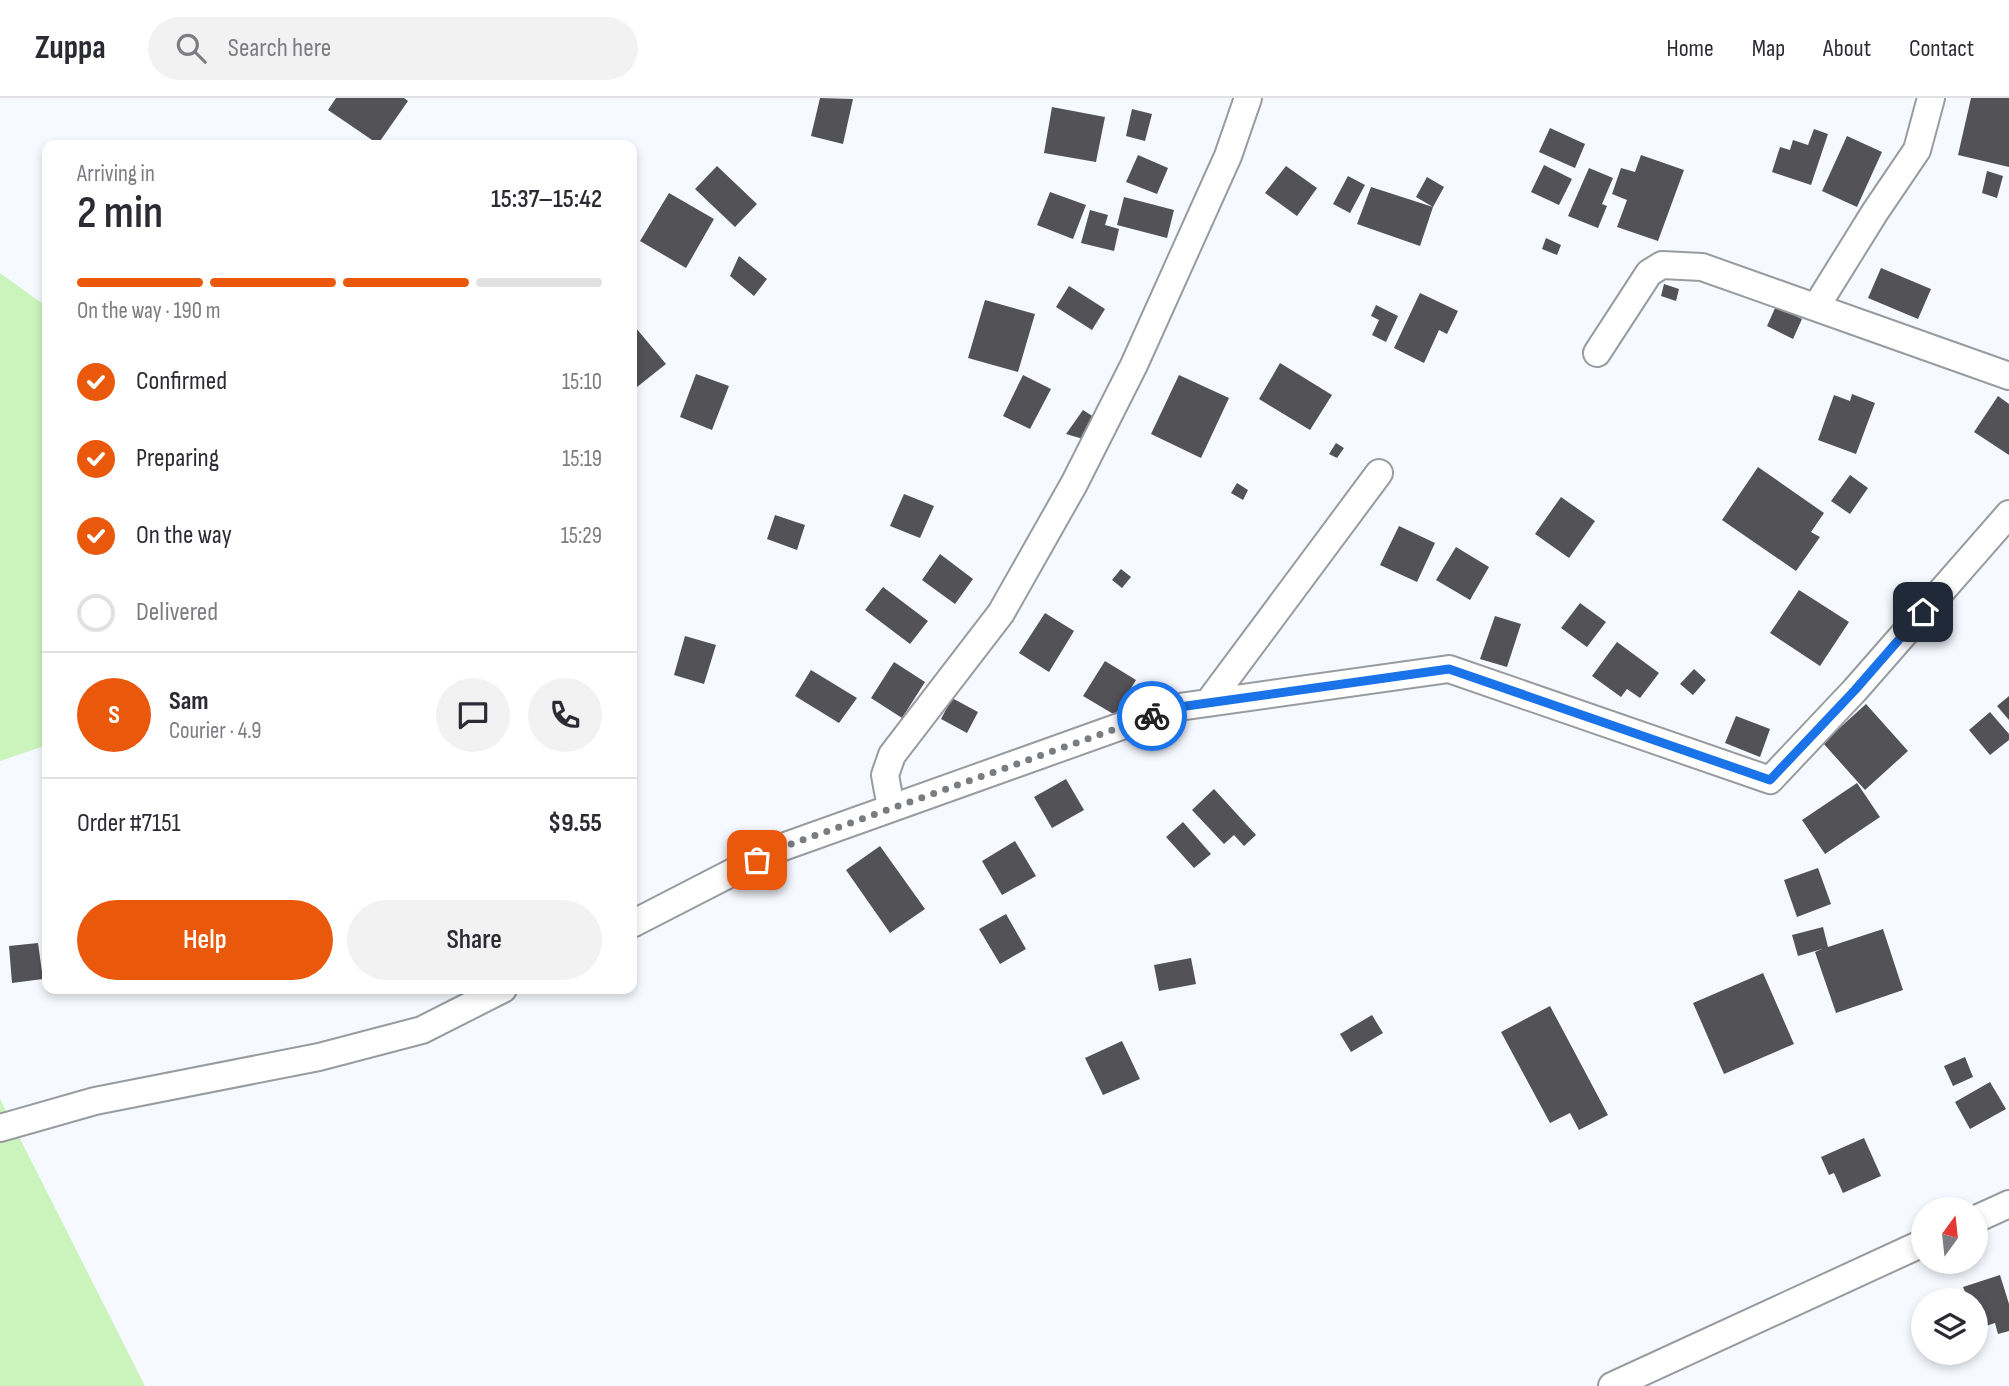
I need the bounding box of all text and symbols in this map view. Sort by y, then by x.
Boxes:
search box [148,17,638,80]
text: Zuppa [35,28,106,68]
icon: search [172,29,210,67]
text: Search here [228,33,331,64]
text: Home [1666,34,1714,63]
text: Map [1752,34,1785,63]
text: About [1823,34,1871,63]
text: Contact [1909,34,1974,63]
text: Arriving in [77,160,155,188]
text: 15:37–15:42 [491,184,602,215]
text: 2 min [77,186,163,241]
text: On the way · 190 m [77,297,220,325]
icon: check [77,363,115,401]
text: Confirmed [136,366,227,397]
text: 15:10 [562,368,602,396]
icon: check [77,440,115,478]
text: Preparing [136,443,219,474]
text: 15:19 [562,445,602,473]
icon: check [77,517,115,555]
text: On the way [136,520,232,551]
text: 15:29 [561,522,602,550]
pin [1893,582,1953,642]
icon: home [1904,593,1942,631]
text: Delivered [136,597,218,628]
button: chat [436,678,510,752]
button: phone [528,678,602,752]
courier [1117,681,1187,751]
text: Sam [169,686,209,717]
icon: bike [1133,697,1171,735]
text: S [108,700,120,731]
text: Courier · 4.9 [169,717,261,745]
text: Order #7151 [77,808,181,839]
text: $9.55 [548,808,602,839]
pin [727,830,787,890]
icon: bag [738,841,776,879]
button: Help [77,900,333,980]
button: Share [347,900,602,980]
north arrow [1911,1197,1988,1274]
map controls [1911,1197,1988,1365]
button: layers [1911,1288,1988,1365]

